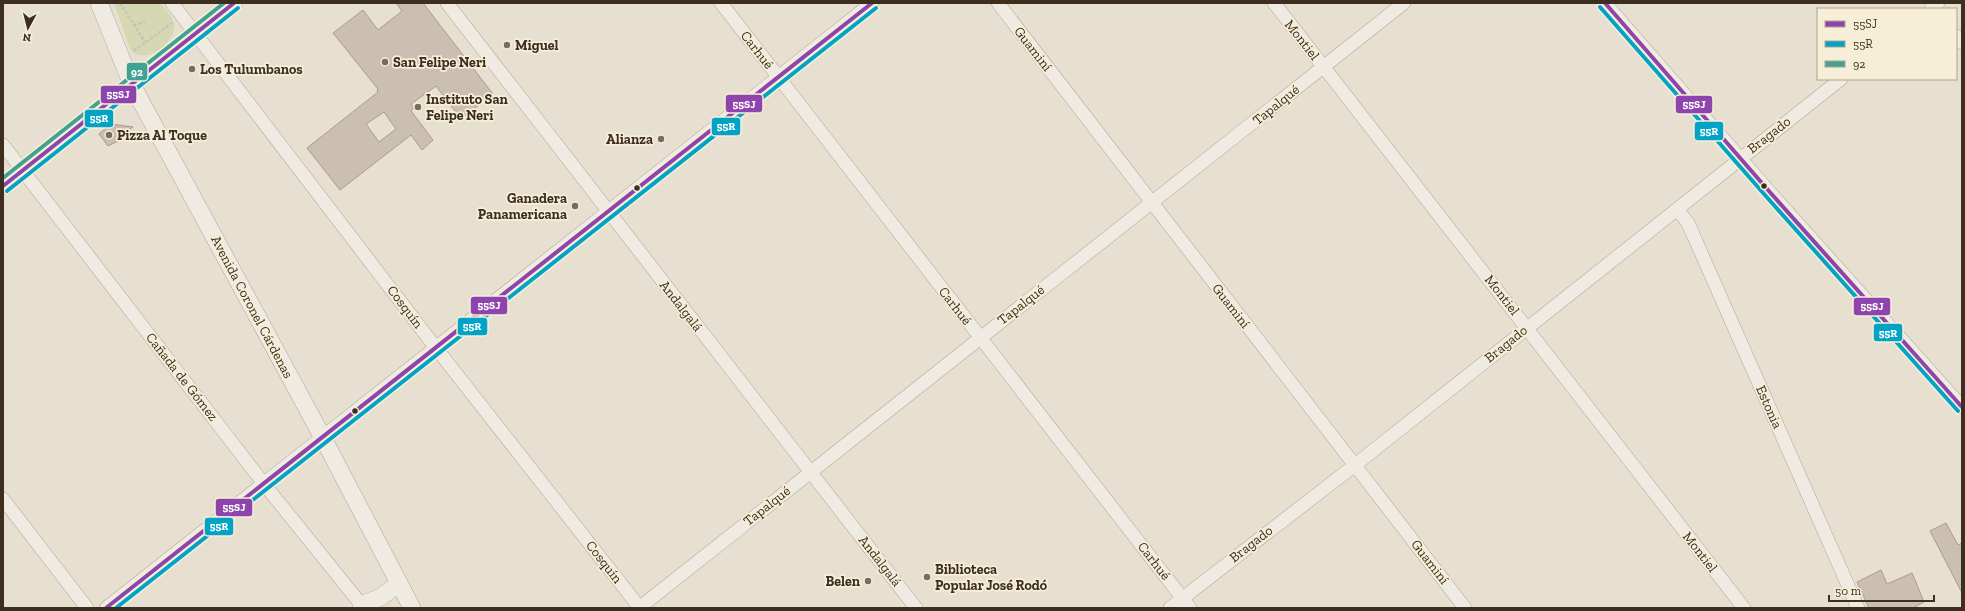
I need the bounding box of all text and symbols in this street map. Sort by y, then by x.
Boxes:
north arrow [8,8,48,48]
legend [1817,8,1957,80]
street label: Montiel [1281,16,1323,64]
text: 55SJ [1853,17,1878,31]
street label: Guaminí [1010,23,1056,75]
street label: Carhué [737,27,777,73]
text: N [21,30,32,44]
place label: Miguel [515,37,559,54]
text: 55R [1853,37,1873,51]
marker: Miguel [502,40,512,50]
place label: San Felipe Neri [393,54,486,71]
marker: San Felipe Neri [380,57,390,67]
text: 92 [1853,57,1866,71]
place label: Los Tulumbanos [200,61,303,78]
line badge: 92 [126,62,148,81]
marker: Los Tulumbanos [187,64,197,74]
text: 92 [131,66,143,79]
street label: Tapalqué [1249,81,1303,129]
line badge: 55SJ [100,85,137,104]
text: 55SJ [107,88,130,101]
place label: Instituto San Felipe Neri [426,91,508,124]
line badge: 55SJ [725,94,763,113]
line badge: 55SJ [1675,95,1713,114]
text: 55SJ [733,98,756,111]
text: 55SJ [1683,98,1706,111]
marker: Instituto San Felipe Neri [413,102,423,112]
line badge: 55R [84,109,114,128]
text: 55R [90,112,108,125]
street label: Bragado [1744,113,1794,157]
line badge: 55R [711,117,741,136]
text: 55R [717,120,735,133]
line badge: 55R [1694,121,1724,141]
text: 55R [1700,125,1718,138]
place label: Pizza Al Toque [117,127,207,144]
marker: Pizza Al Toque [104,130,114,140]
place label: Alianza [606,131,653,148]
marker: Alianza [656,134,666,144]
unlabelled marker [1759,181,1769,191]
unlabelled marker [632,183,642,193]
place label: Ganadera Panamericana [478,190,567,223]
marker: Ganadera Panamericana [570,201,580,211]
street label: Avenida Coronel Cárdenas [207,233,297,381]
street label: Montiel [1481,271,1523,319]
street label: Andalgalá [656,277,706,335]
street label: Guaminí [1208,280,1254,332]
street label: Tapalqué [994,281,1048,329]
street label: Cosquín [383,282,427,332]
street label: Carhué [935,283,975,329]
line badge: 55SJ [470,296,508,315]
line badge: 55SJ [1853,297,1891,316]
text: 55SJ [478,299,501,312]
text: 55SJ [1861,300,1884,313]
line badge: 55R [457,317,488,336]
text: 55R [463,320,481,333]
street label: Bragado [1481,322,1531,366]
line badge: 55R [1873,323,1903,342]
text: 55R [1879,327,1897,340]
street label: Cañada de Gómez [142,329,222,425]
street label: Estonia [1752,383,1786,431]
unlabelled marker [350,406,360,416]
street label: Tapalqué [740,482,794,530]
line badge: 55SJ [215,498,253,517]
text: 55SJ [223,501,246,514]
line badge: 55R [204,517,234,536]
text: 55R [210,520,228,533]
street label: Bragado [1226,522,1276,566]
street label: Montiel [1679,528,1721,576]
street label: Andalgalá [855,532,905,590]
street label: Guaminí [1407,536,1453,588]
street label: Cosquín [582,537,626,587]
street label: Carhué [1134,538,1174,584]
place label: Biblioteca Popular José Rodó [935,561,1048,594]
marker: Biblioteca Popular José Rodó [922,572,932,582]
place label: Belen [825,573,861,590]
marker: Belen [863,576,873,586]
scale bar [1829,577,1934,603]
text: 50 m [1835,584,1862,598]

